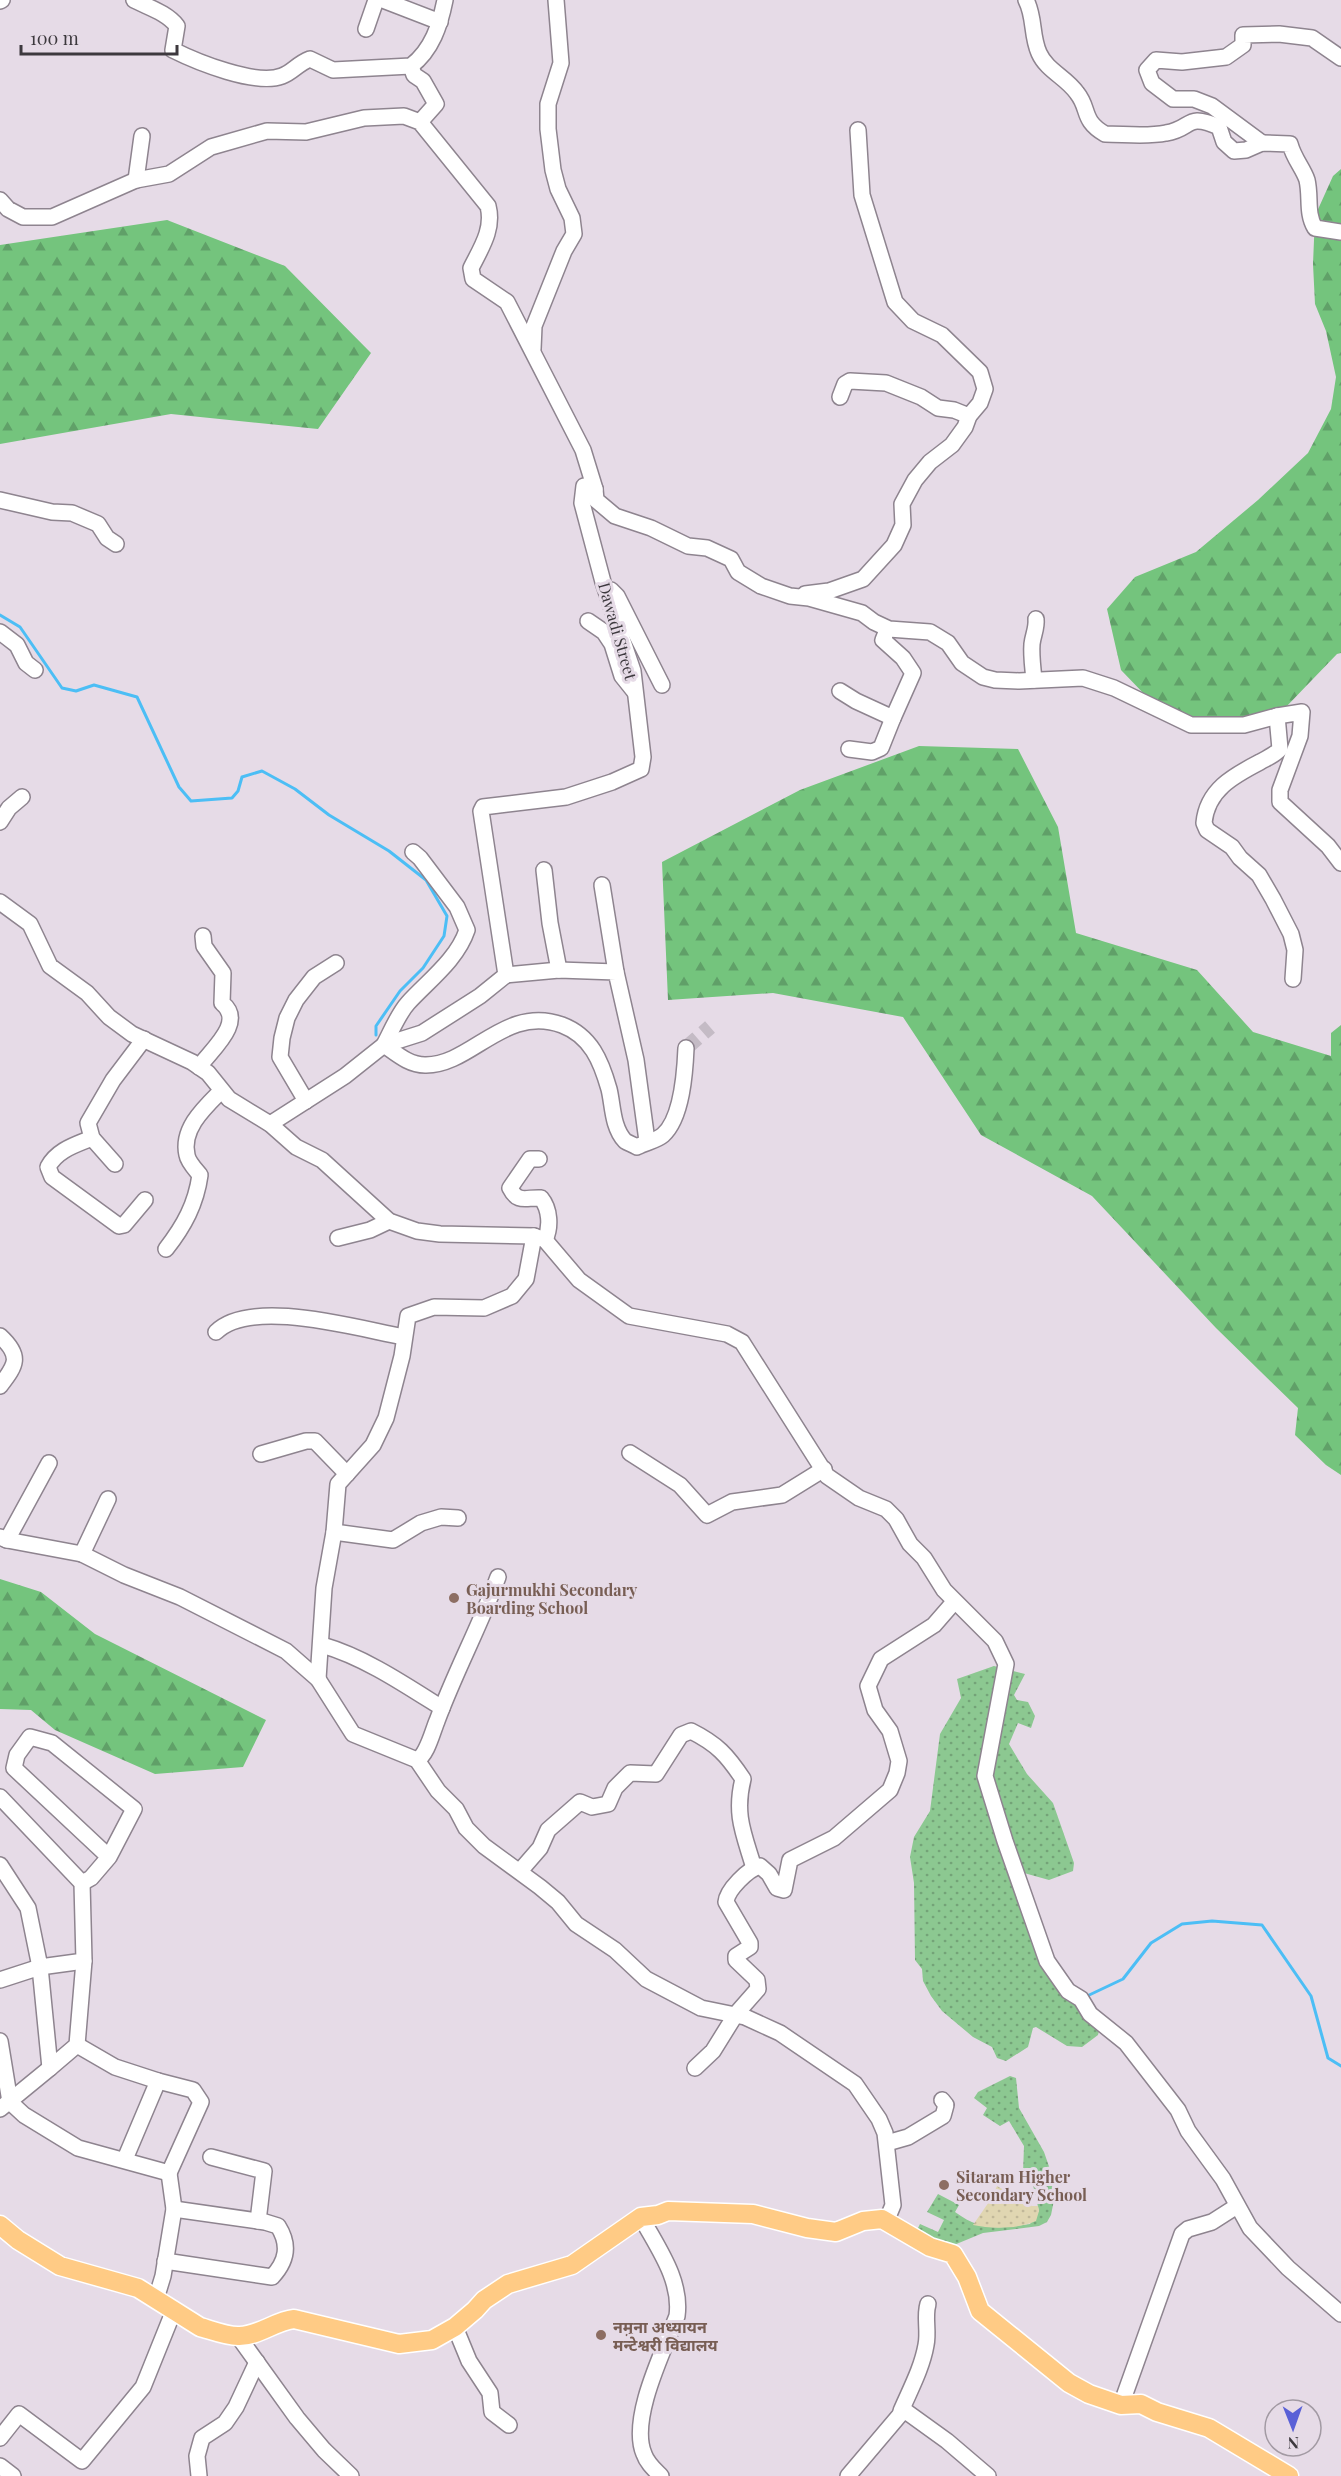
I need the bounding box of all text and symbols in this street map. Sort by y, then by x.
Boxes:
scale bar [21,18,177,56]
text: 100 m [30,26,79,50]
street label: Dawadi Street [594,580,642,683]
place label: Gajurmukhi Secondary Boarding School [466,1579,638,1618]
marker: Gajurmukhi Secondary Boarding School [447,1591,461,1605]
place label: Sitaram Higher Secondary School [956,2166,1087,2205]
marker: Sitaram Higher Secondary School [937,2178,951,2192]
place label: नमुना अध्यायन मन्टेश्वरी विद्यालय [613,2316,718,2355]
marker: नमुना अध्यायन मन्टेश्वरी विद्यालय [594,2328,608,2342]
north arrow [1263,2398,1323,2458]
text: N [1287,2433,1299,2454]

